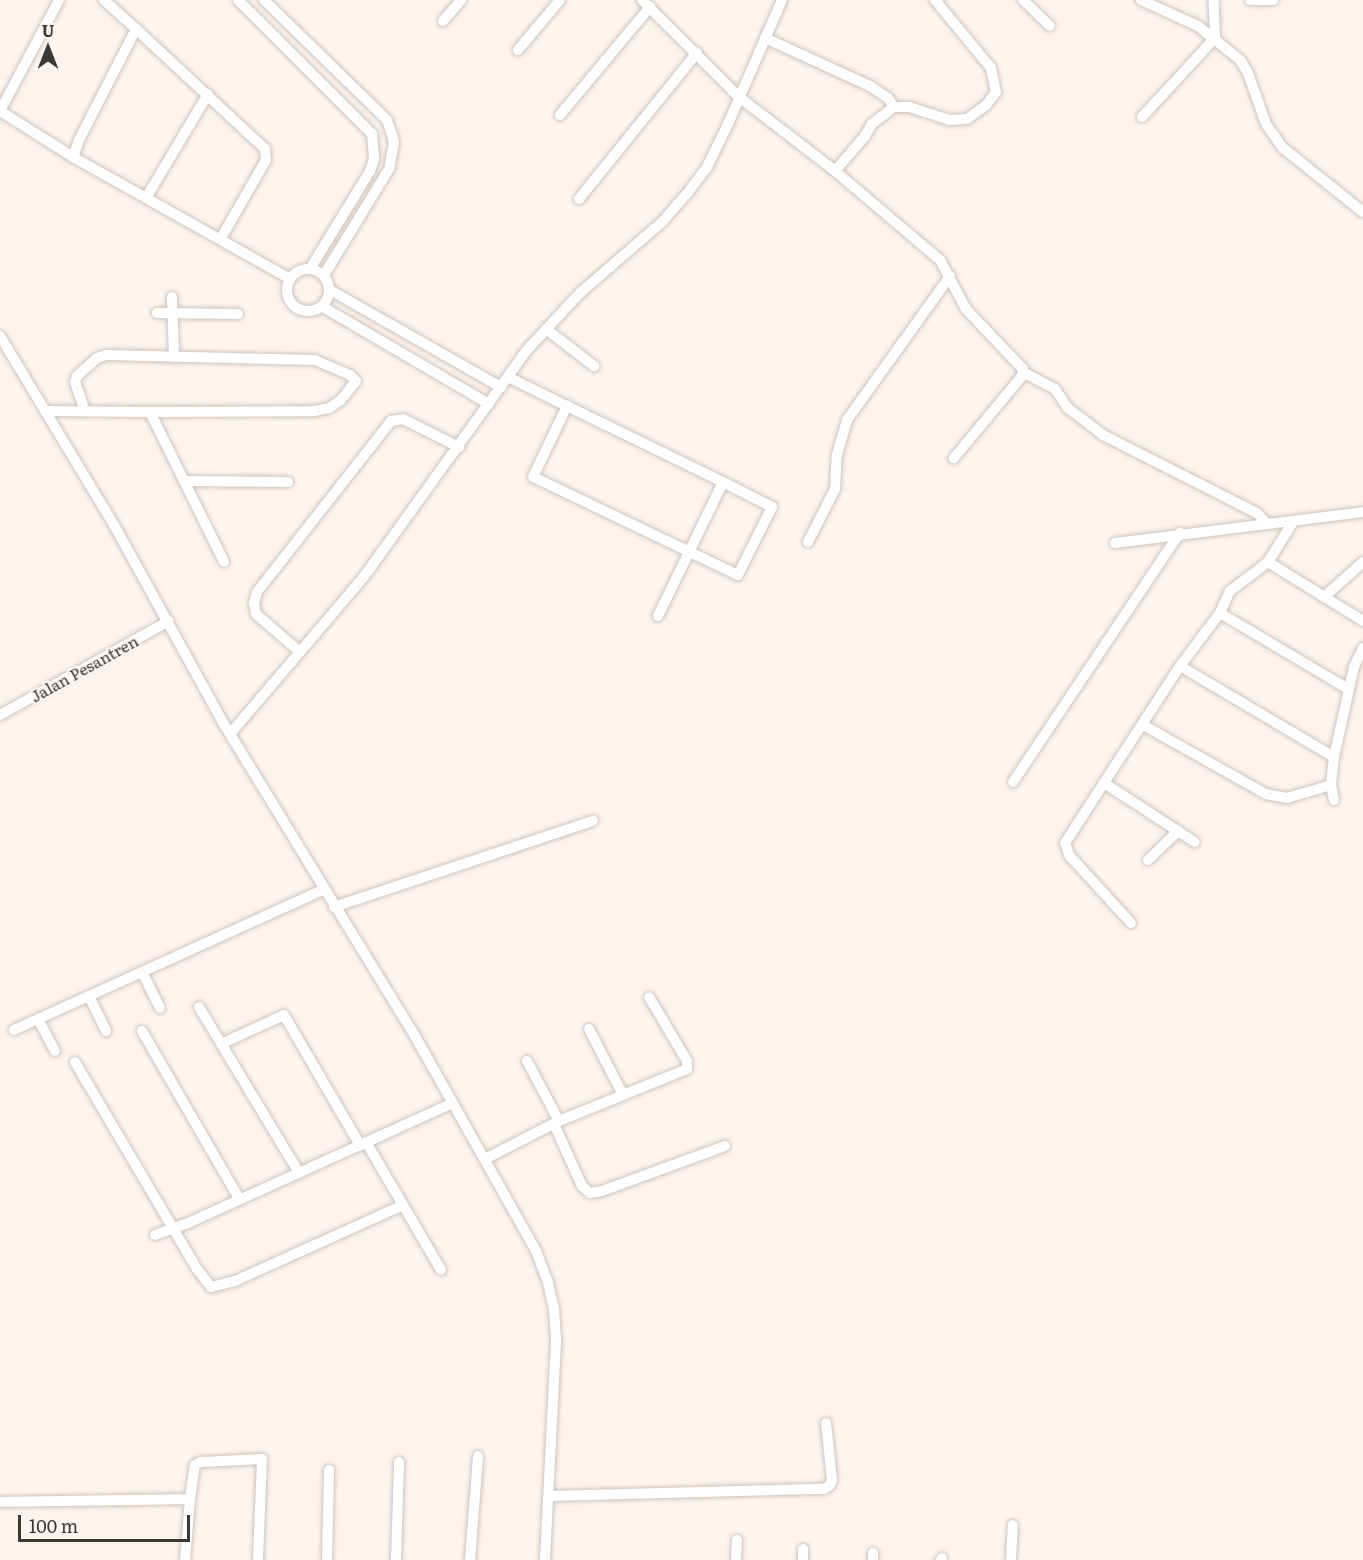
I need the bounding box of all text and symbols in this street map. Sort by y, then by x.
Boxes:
north arrow [18,18,78,78]
text: U [42,18,54,42]
street label: Jalan Pesantren [27,630,141,706]
scale bar [21,1503,194,1541]
text: 100 m [29,1512,78,1539]

